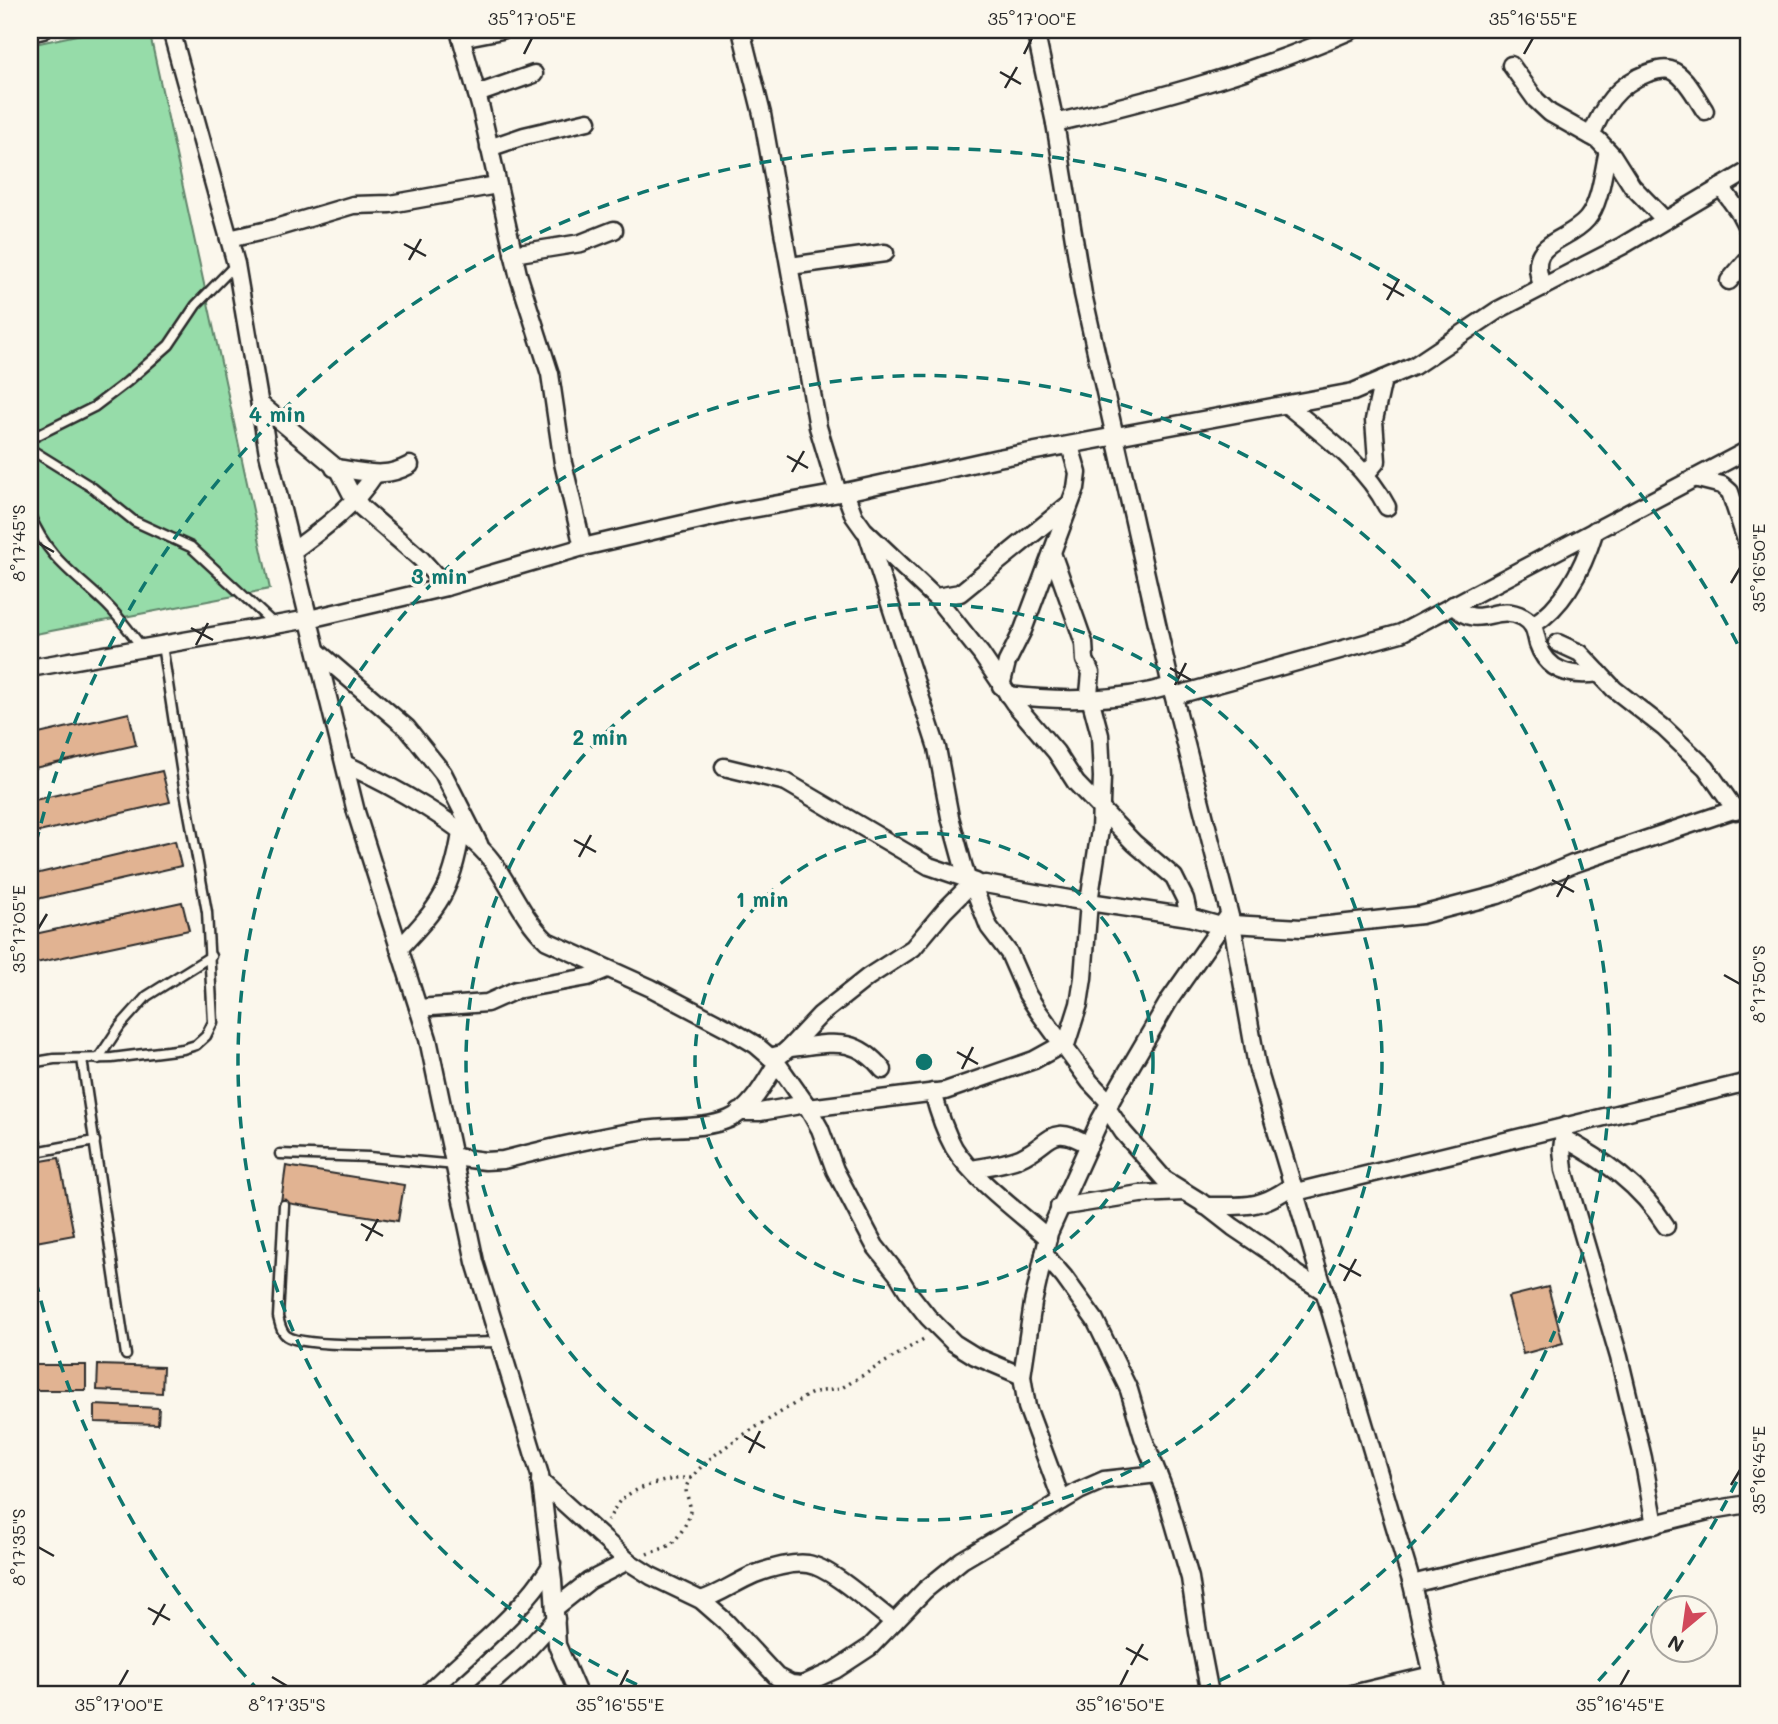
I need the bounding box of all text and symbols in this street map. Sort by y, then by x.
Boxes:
text: 35°17'05"E [488,6,576,30]
text: 35°17'00"E [988,6,1076,30]
text: 35°16'55"E [1489,6,1577,30]
text: 4 min [249,400,305,427]
text: 8°17'45"S [6,504,30,582]
text: 35°16'50"E [1746,523,1770,613]
text: 3 min [411,562,467,589]
text: 2 min [572,723,628,750]
text: 35°17'05"E [6,885,30,973]
text: 1 min [736,885,788,912]
text: 8°17'50"S [1746,945,1770,1023]
centre of rings [912,1050,936,1074]
text: 35°16'45"E [1746,1426,1770,1514]
text: 8°17'35"S [6,1508,30,1586]
north arrow [1648,1594,1718,1664]
text: N [1663,1630,1688,1659]
text: 35°17'00"E [75,1692,163,1716]
text: 8°17'35"S [248,1692,326,1716]
text: 35°16'55"E [576,1692,664,1716]
text: 35°16'50"E [1075,1692,1165,1716]
text: 35°16'45"E [1576,1692,1664,1716]

